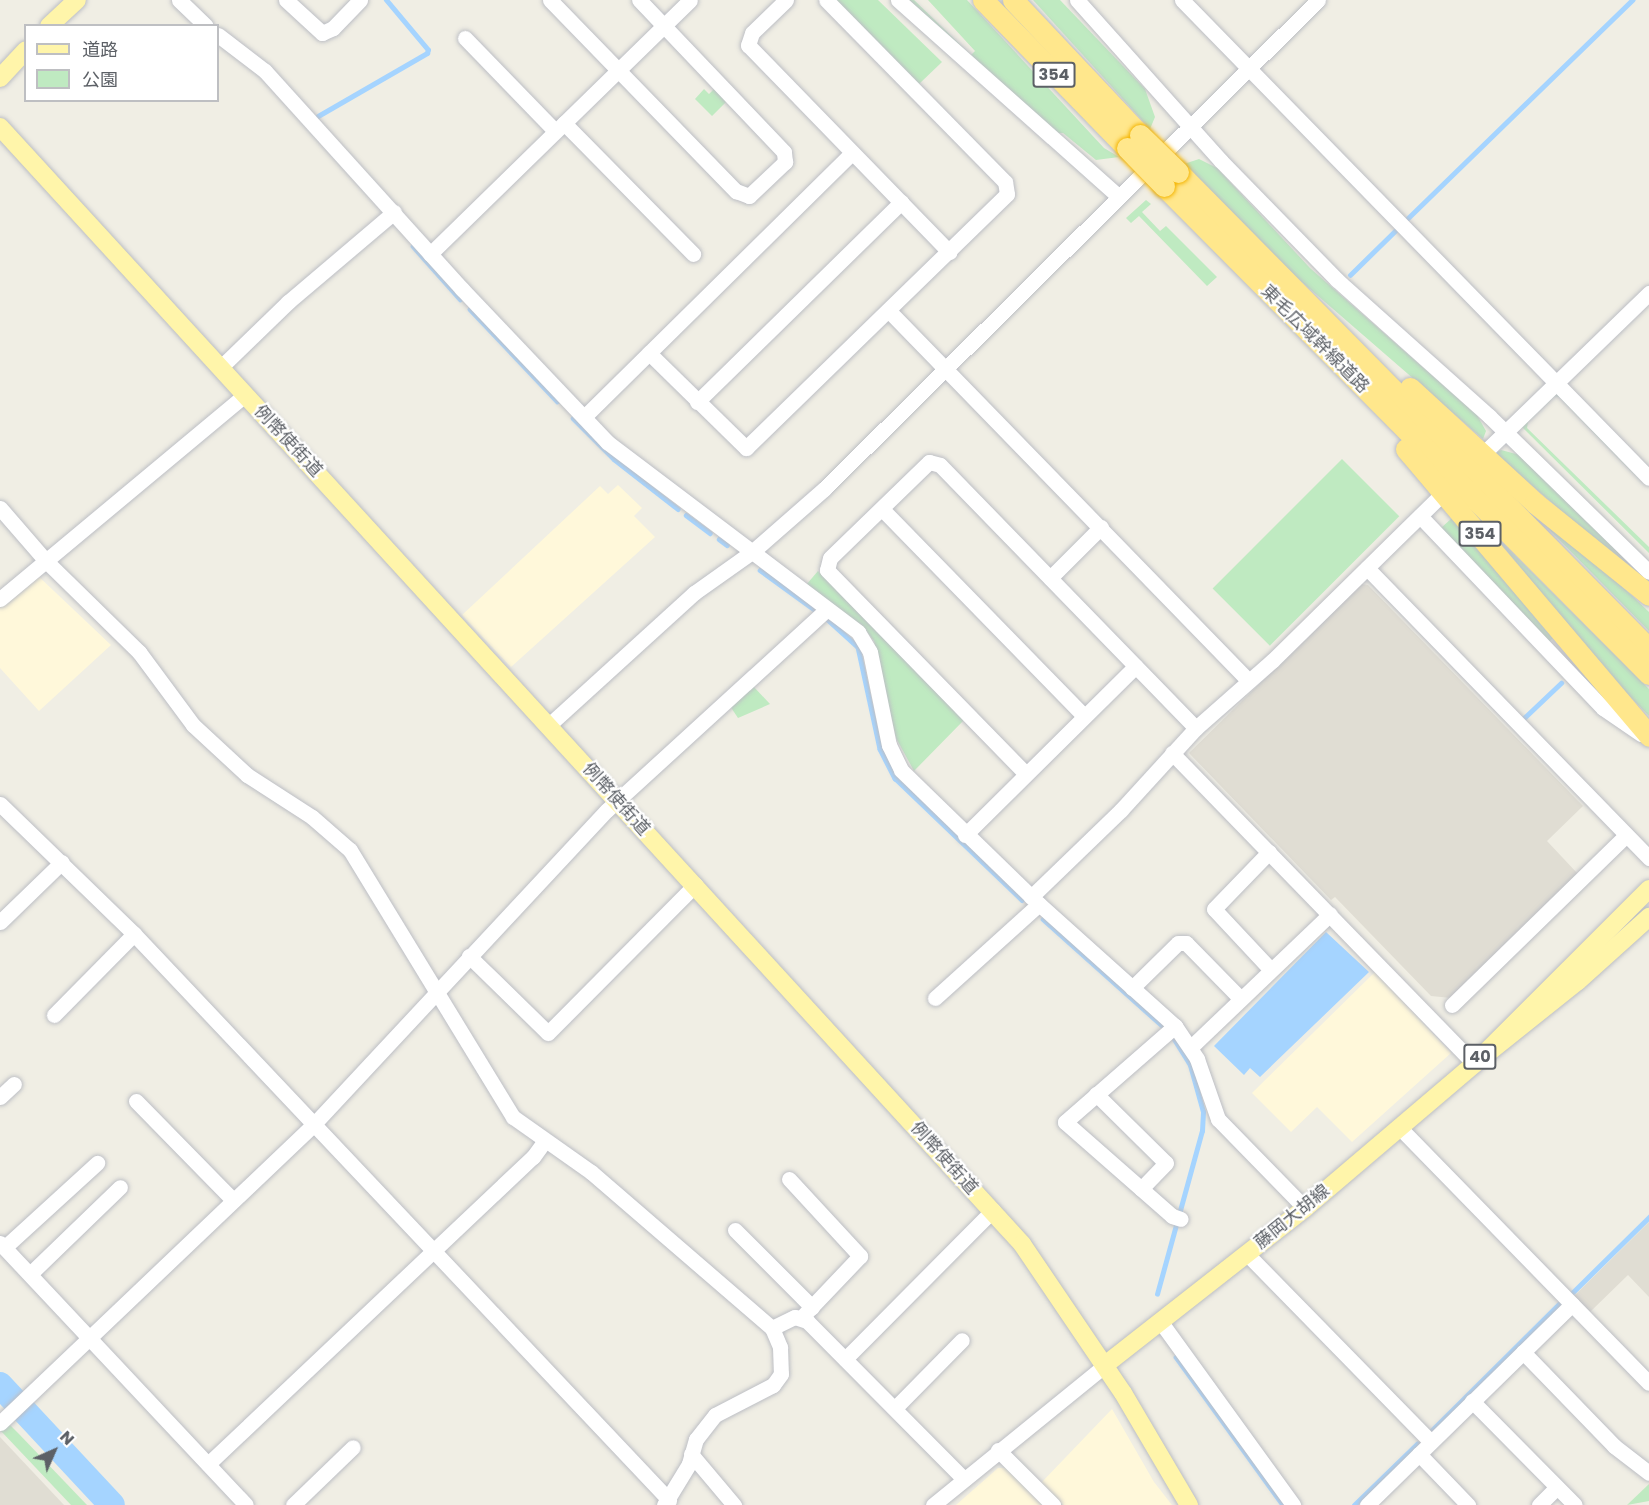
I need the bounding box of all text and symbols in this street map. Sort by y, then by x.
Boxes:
legend [24,24,219,102]
text: 道路 [82,37,118,62]
road number: 354 [1032,62,1076,88]
text: 公園 [82,67,118,92]
street label: 東毛広域幹線道路 [1256,280,1374,398]
street label: 例幣使街道 [249,401,327,481]
road number: 354 [1458,521,1502,547]
street label: 例幣使街道 [578,758,654,840]
road number: 40 [1462,1044,1498,1070]
street label: 例幣使街道 [906,1117,982,1199]
street label: 藤岡大胡線 [1250,1180,1334,1254]
north arrow [24,1421,84,1481]
text: N [55,1426,79,1450]

